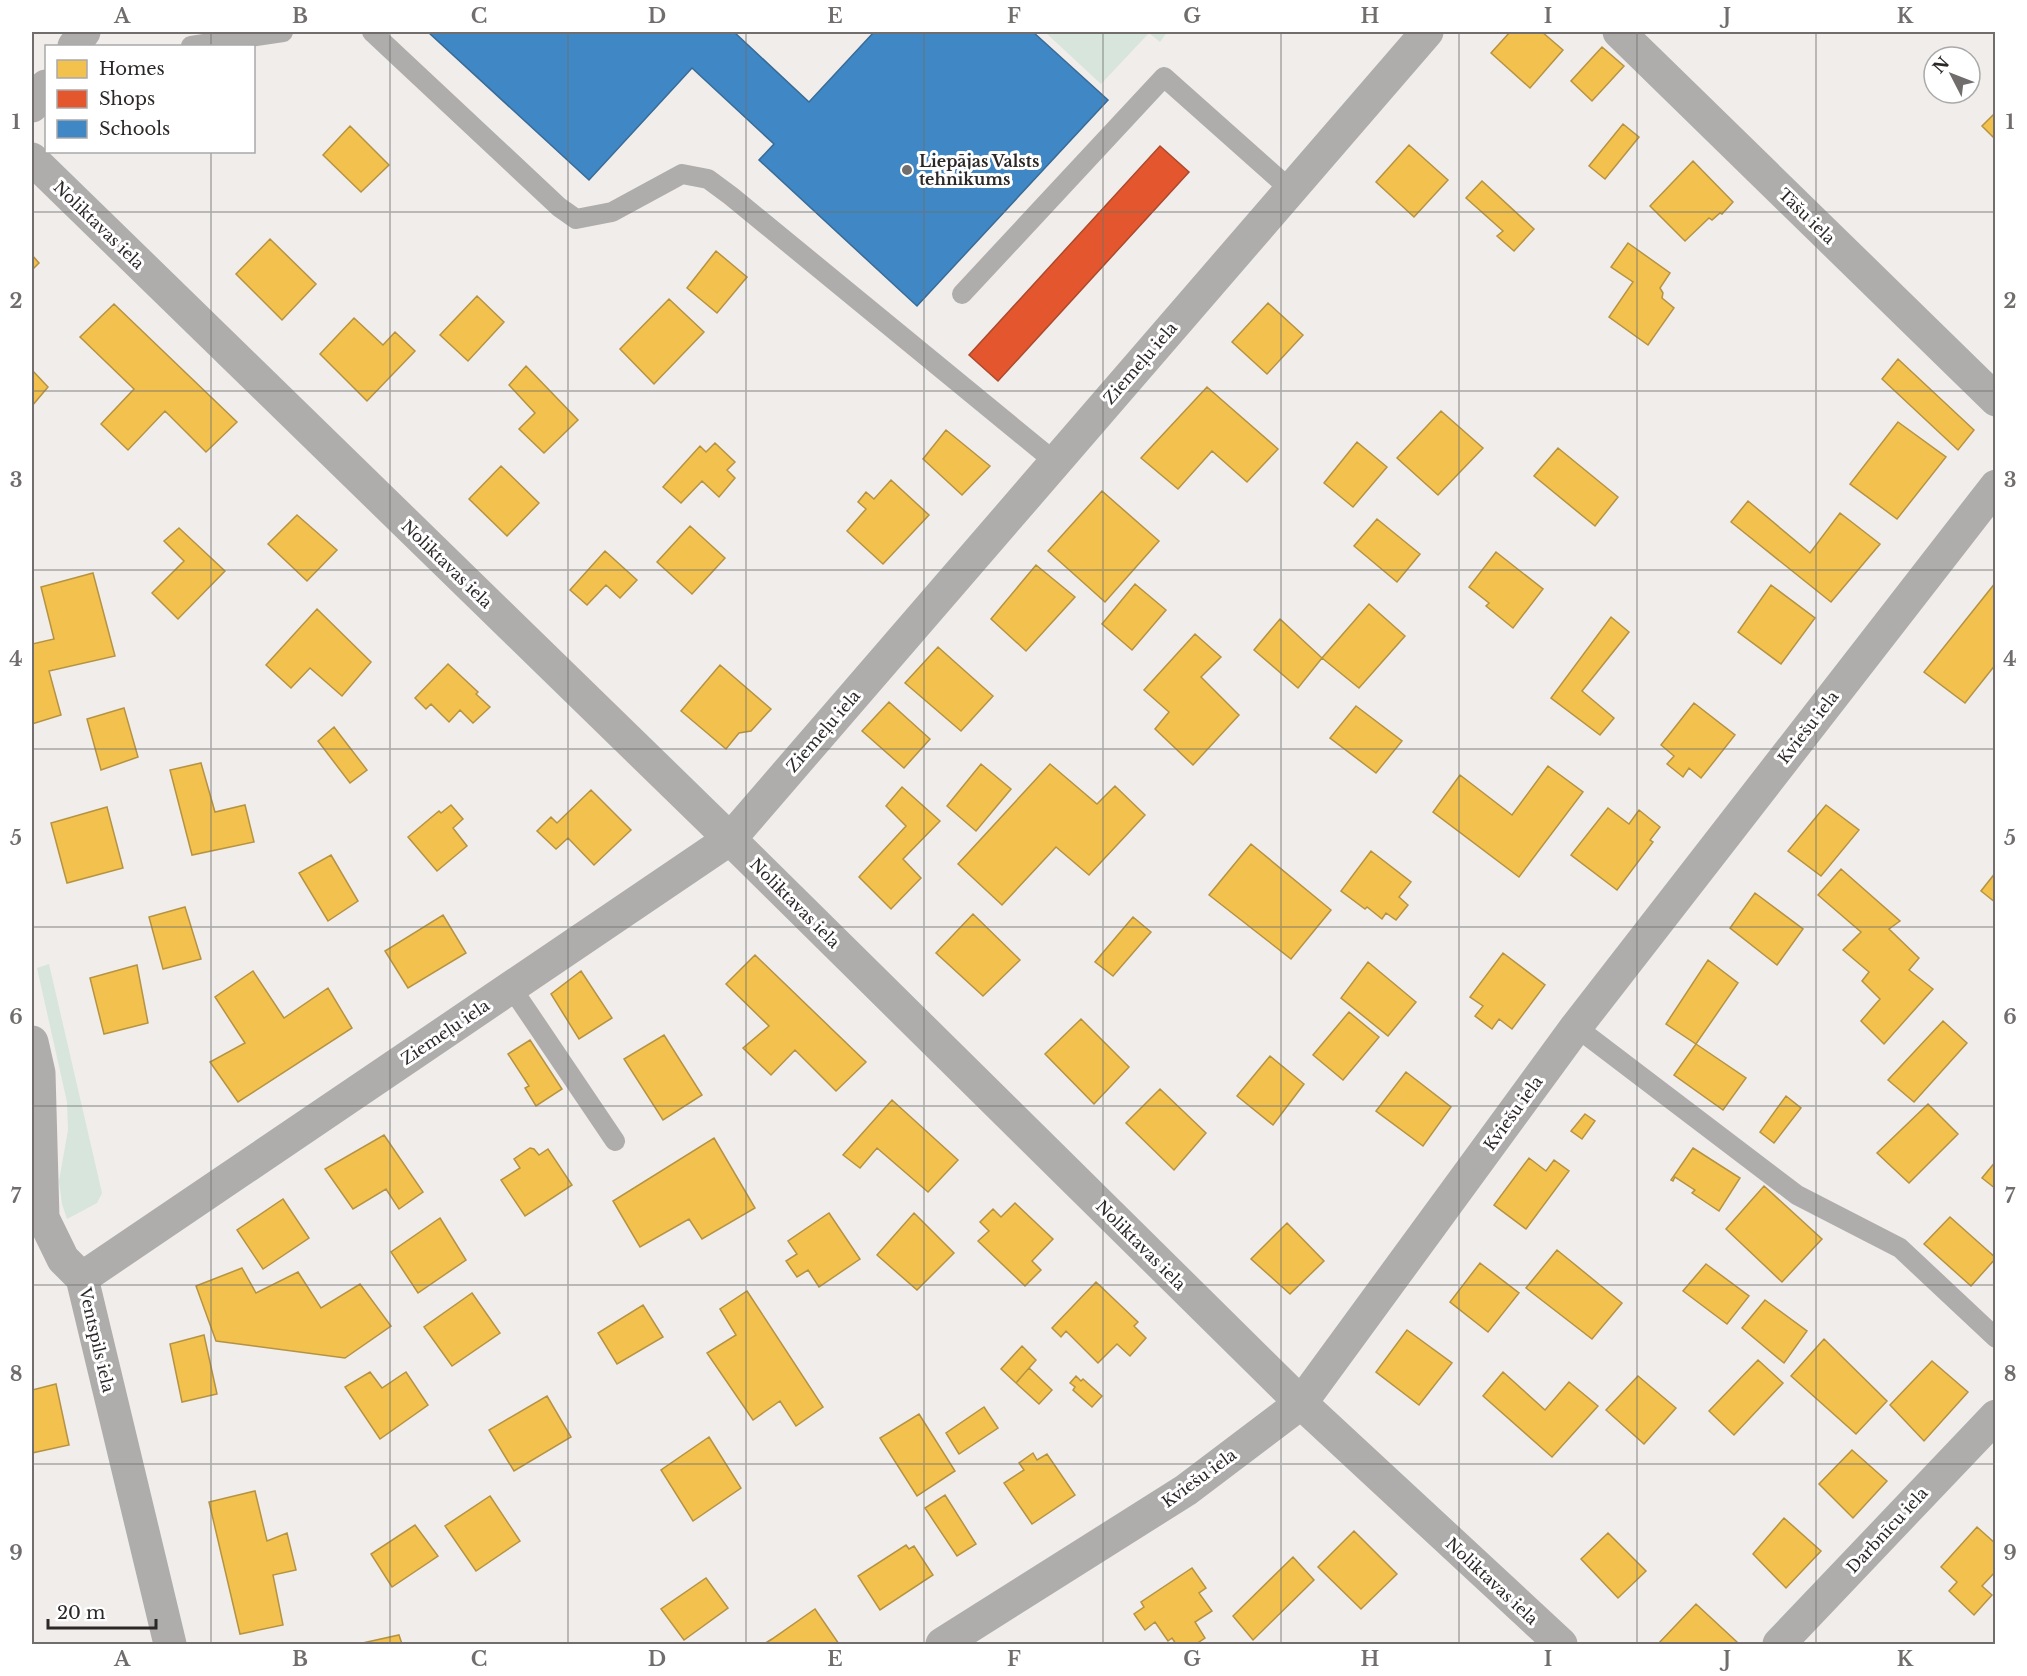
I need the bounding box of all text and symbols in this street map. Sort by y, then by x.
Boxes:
text: A [113,4,131,28]
text: B [292,4,308,28]
text: C [471,4,487,28]
text: D [648,4,666,28]
text: E [827,4,843,28]
text: F [1007,4,1021,28]
text: G [1183,4,1201,28]
text: H [1361,4,1380,28]
text: I [1544,4,1552,28]
text: J [1719,4,1731,28]
text: K [1897,4,1914,28]
legend [45,45,255,153]
north arrow [1922,45,1982,105]
text: N [1928,53,1953,77]
text: Homes [99,58,165,80]
text: Shops [99,88,155,110]
text: 1 [12,110,21,134]
text: 1 [2006,110,2015,134]
text: Schools [99,118,170,140]
place label: Liepājas Valsts tehnikums [919,151,1039,189]
marker: Liepājas Valsts tehnikums [900,163,914,177]
street label: Noliktavas iela [49,177,149,273]
street label: Tāšu iela [1774,184,1840,248]
text: 2 [9,289,23,313]
text: 2 [2003,289,2017,313]
street label: Ziemeļu iela [1099,318,1182,409]
text: 3 [10,468,22,492]
text: 3 [2004,468,2016,492]
street label: Noliktavas iela [397,516,497,612]
text: 4 [9,647,23,671]
text: 4 [2003,647,2017,671]
street label: Ziemeļu iela [782,686,865,777]
street label: Kviešu iela [1773,687,1843,767]
text: 5 [10,826,22,850]
text: 5 [2004,826,2016,850]
street label: Noliktavas iela [746,854,844,952]
street label: Ziemeļu iela [397,995,494,1070]
text: 6 [9,1005,23,1029]
text: 6 [2003,1005,2017,1029]
street label: Kviešu iela [1479,1072,1547,1154]
text: 7 [11,1184,22,1208]
text: 7 [2005,1184,2016,1208]
street label: Noliktavas iela [1092,1196,1190,1294]
street label: Ventspils iela [75,1285,119,1394]
text: 8 [10,1362,22,1386]
text: 8 [2004,1362,2016,1386]
street label: Kviešu iela [1158,1444,1240,1512]
street label: Darbnīcu iela [1842,1483,1932,1577]
street label: Noliktavas iela [1442,1533,1542,1629]
text: 9 [9,1541,23,1565]
text: 9 [2003,1541,2017,1565]
scale bar [48,1592,156,1630]
text: 20 m [57,1602,105,1624]
text: A [113,1647,131,1671]
text: B [292,1647,308,1671]
text: C [471,1647,487,1671]
text: D [648,1647,666,1671]
text: E [827,1647,843,1671]
text: F [1007,1647,1021,1671]
text: G [1183,1647,1201,1671]
text: H [1361,1647,1380,1671]
text: I [1544,1647,1552,1671]
text: J [1719,1647,1731,1671]
text: K [1897,1647,1914,1671]

